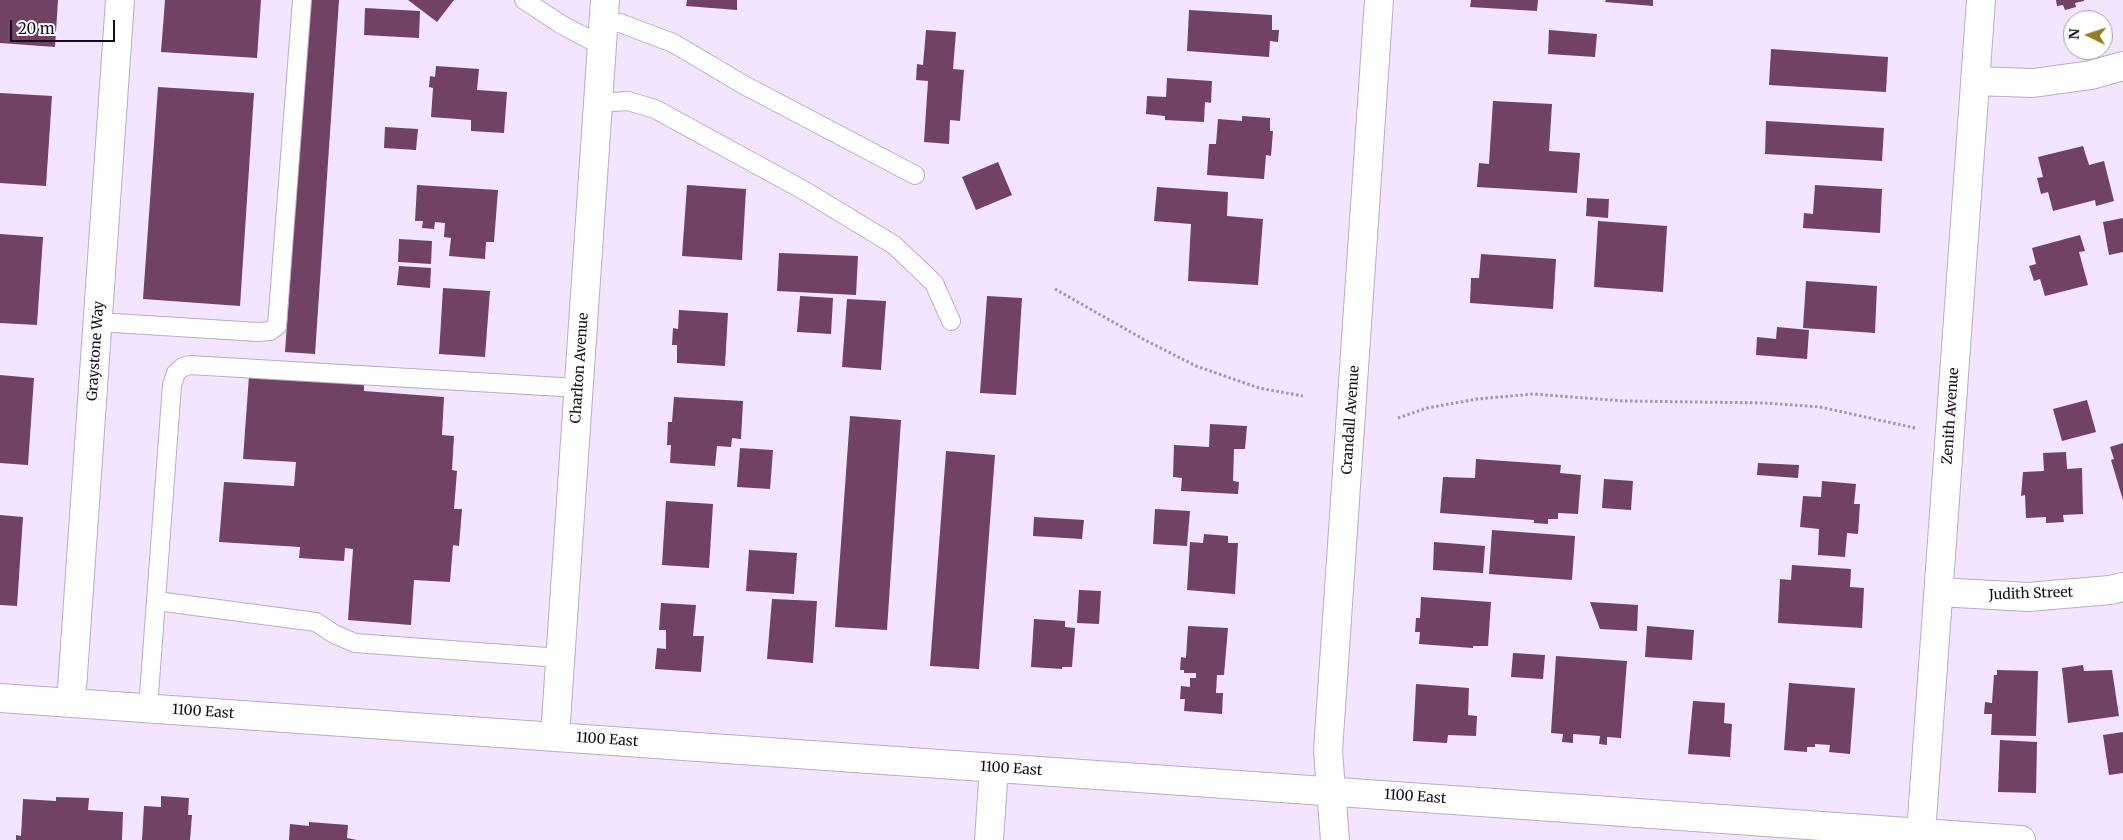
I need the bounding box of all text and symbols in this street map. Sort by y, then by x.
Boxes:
scale bar [12,10,118,42]
north arrow [2063,10,2113,60]
text: 20 m [18,19,55,38]
text: N [2065,28,2083,40]
street label: Graystone Way [84,300,108,402]
street label: Charlton Avenue [568,312,592,424]
street label: Crandall Avenue [1339,365,1363,475]
street label: Zenith Avenue [1939,367,1963,465]
street label: Judith Street [1989,584,2073,604]
street label: 1100 East [171,701,235,723]
street label: 1100 East [575,729,639,751]
street label: 1100 East [979,758,1043,780]
street label: 1100 East [1383,786,1447,808]

